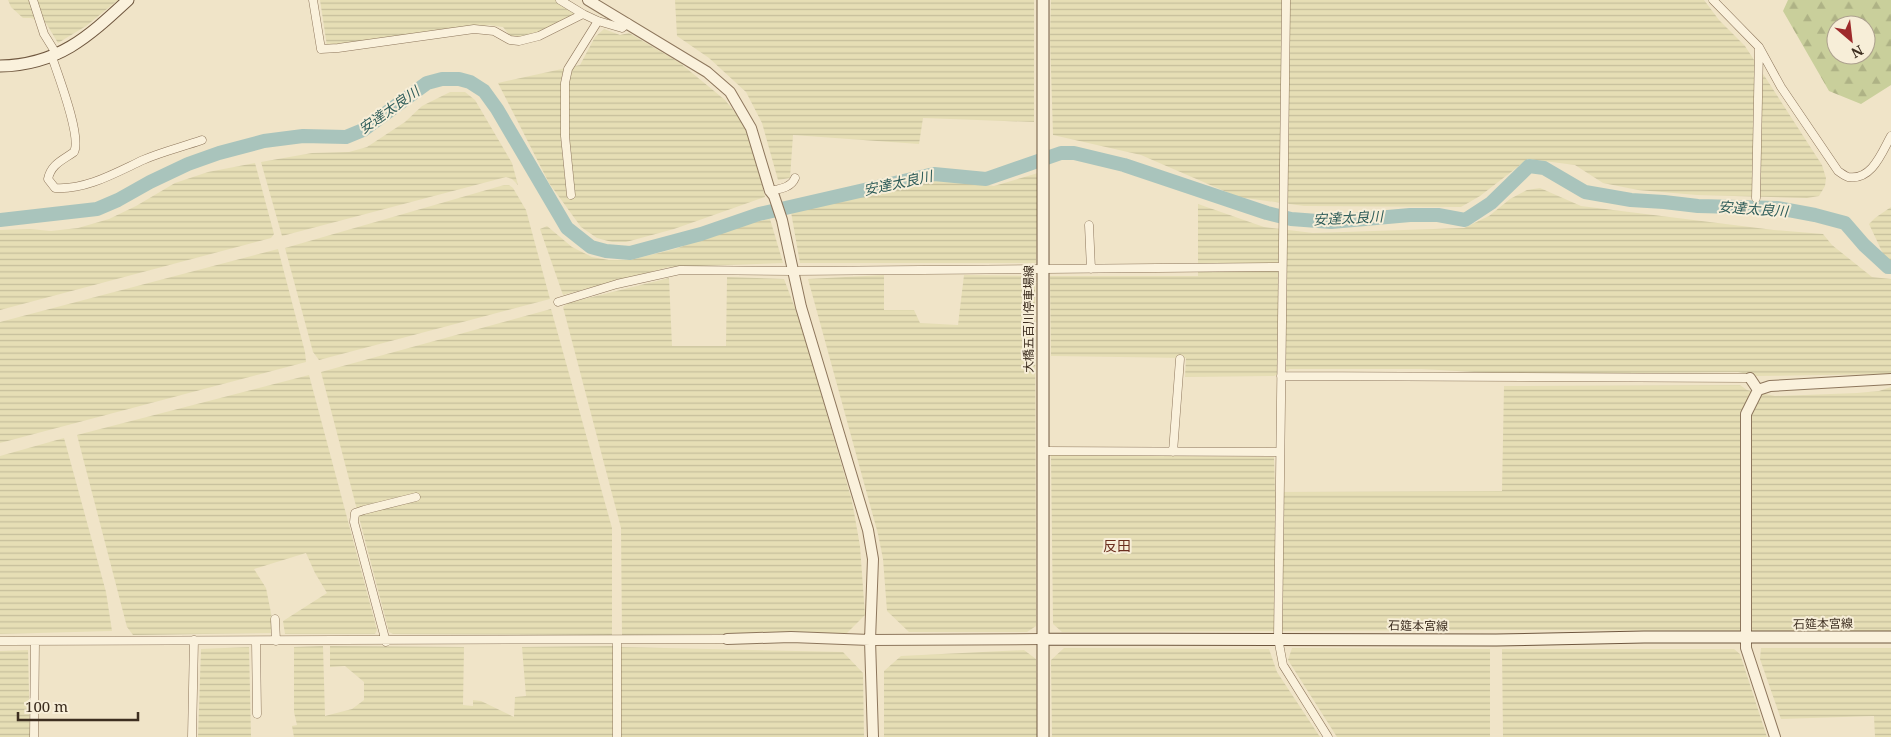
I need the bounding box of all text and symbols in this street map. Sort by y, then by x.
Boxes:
north arrow [1826,15,1876,65]
text: N [1848,41,1867,63]
water label: 安達太良川 [355,81,424,137]
water label: 安達太良川 [862,166,936,199]
water label: 安達太良川 [1717,197,1791,221]
water label: 安達太良川 [1313,206,1385,229]
street label: 大橋五百川停車場線 [1020,265,1037,373]
district label: 反田 [1103,536,1131,555]
street label: 石筵本宮線 [1793,614,1853,633]
street label: 石筵本宮線 [1388,616,1448,635]
scale bar [18,690,138,722]
text: 100 m [25,696,68,716]

